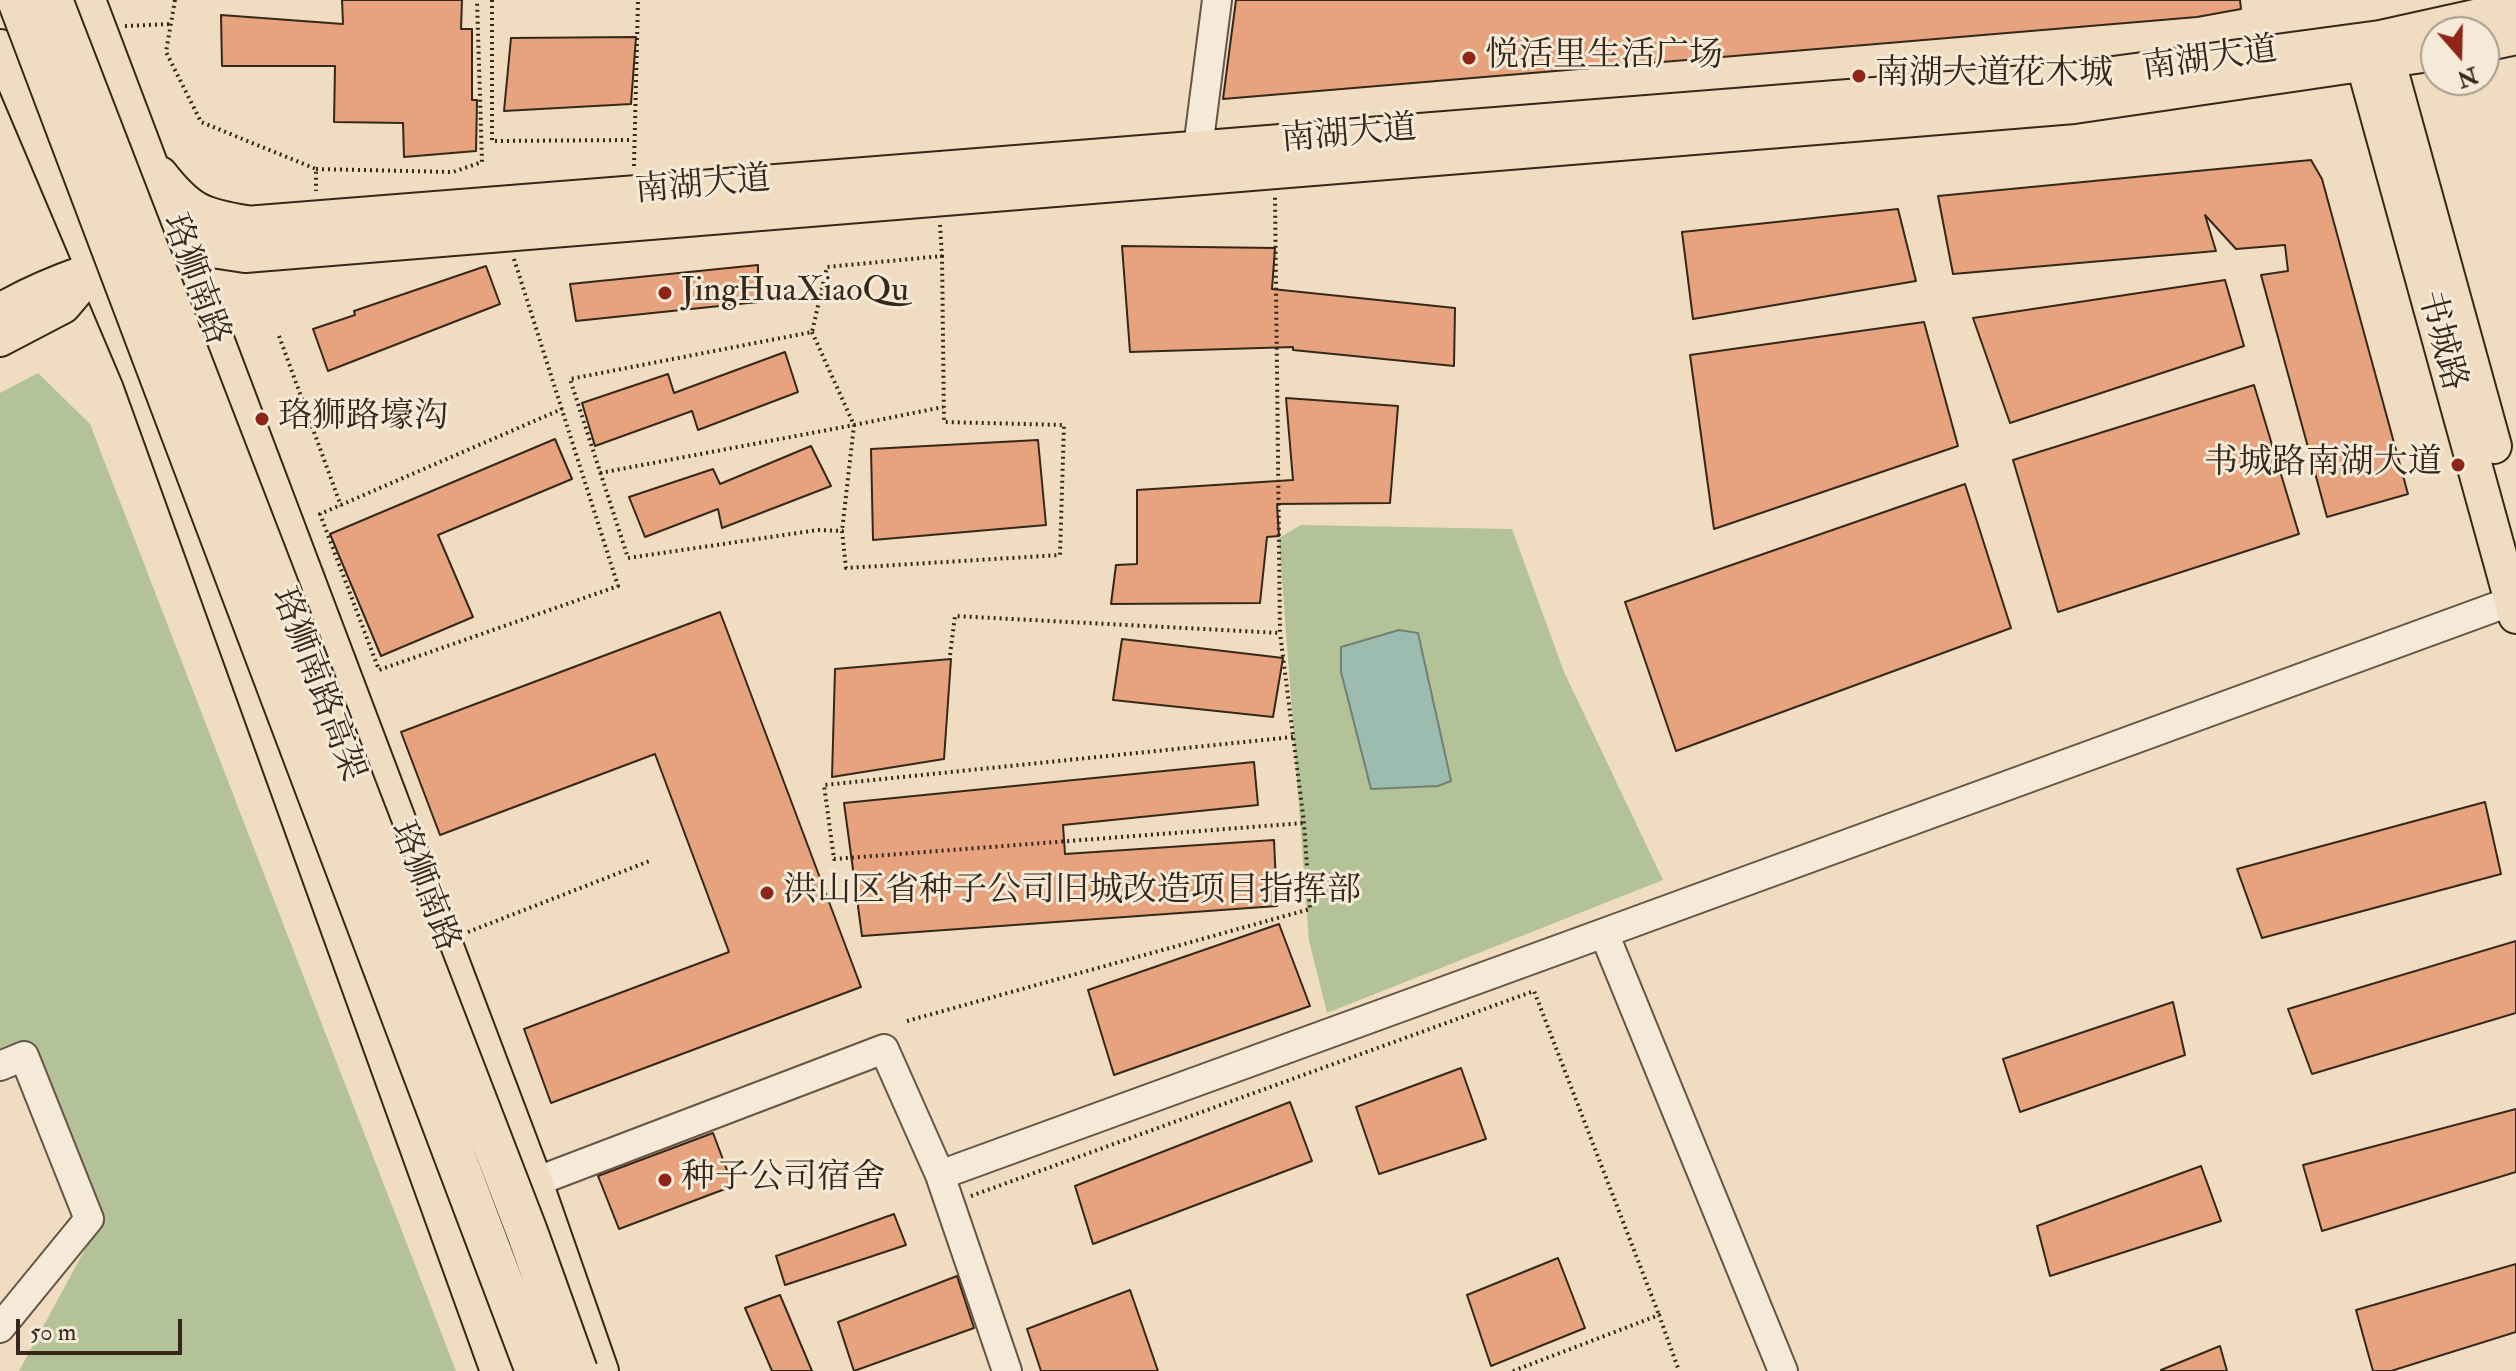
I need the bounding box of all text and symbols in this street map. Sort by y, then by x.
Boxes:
north arrow [2420,16,2500,96]
street label: 南湖大道 [2140,31,2280,91]
place label: 悦活里生活广场 [1485,38,1723,78]
marker: 悦活里生活广场 [1460,49,1478,67]
place label: 南湖大道花木城 [1875,56,2113,96]
text: N [2453,60,2482,93]
marker: 南湖大道花木城 [1850,67,1868,85]
street label: 南湖大道 [1279,110,1419,162]
street label: 南湖大道 [633,161,773,213]
street label: 珞狮南路 [152,209,236,351]
place label: JingHuaXiaoQu [681,273,909,313]
marker: JingHuaXiaoQu [656,284,674,302]
street label: 书城路 [2407,286,2473,396]
place label: 珞狮路壕沟 [278,399,448,439]
marker: 珞狮路壕沟 [253,410,271,428]
place label: 书城路南湖大道 [2204,445,2442,485]
marker: 书城路南湖大道 [2449,456,2467,474]
street label: 珞狮南路高架 [260,582,372,788]
street label: 珞狮南路 [380,816,466,958]
place label: 洪山区省种子公司旧城改造项目指挥部 [783,873,1361,913]
marker: 洪山区省种子公司旧城改造项目指挥部 [758,884,776,902]
place label: 种子公司宿舍 [681,1160,885,1200]
marker: 种子公司宿舍 [656,1171,674,1189]
scale bar [20,1303,186,1353]
text: 50 m [30,1317,76,1348]

